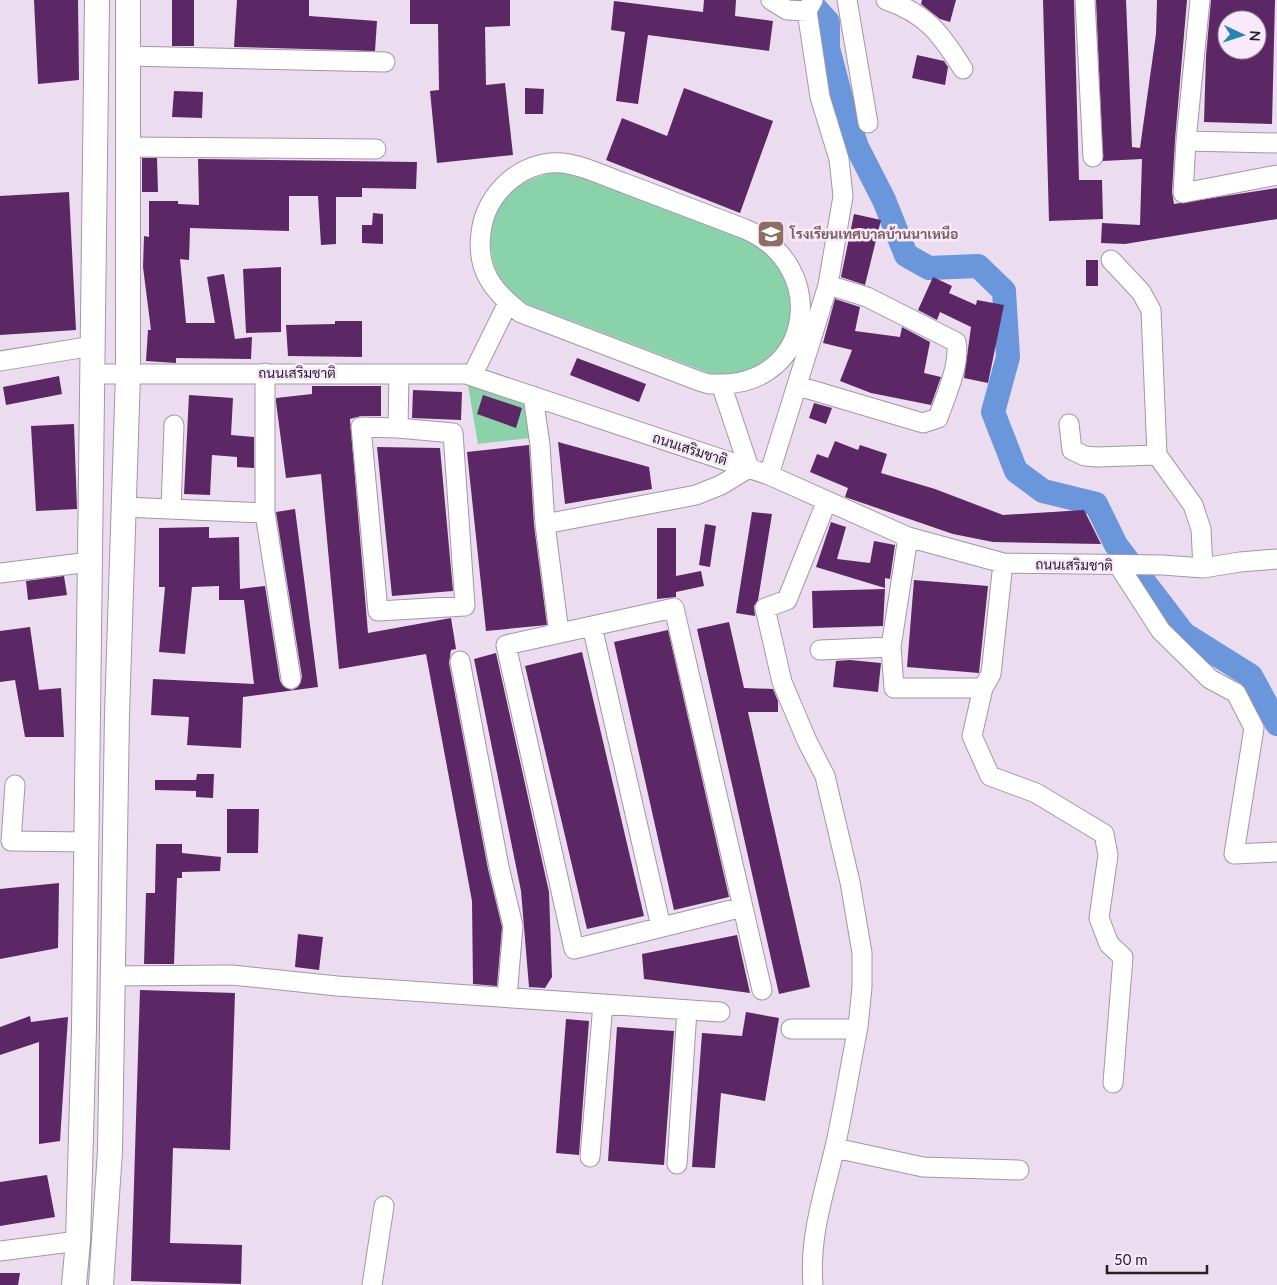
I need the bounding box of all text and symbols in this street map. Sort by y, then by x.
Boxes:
north arrow [1217,10,1267,60]
text: N [1247,30,1264,42]
school or university icon: โรงเรียนเทศบาลบ้านนาเหนือ [756,219,786,249]
place label: โรงเรียนเทศบาลบ้านนาเหนือ [789,225,958,242]
street label: ถนนเสริมชาติ [258,364,336,381]
street label: ถนนเสริมชาติ [651,428,730,469]
street label: ถนนเสริมชาติ [1035,555,1113,574]
scale bar [1107,1242,1207,1274]
text: 50 m [1114,1250,1148,1268]

